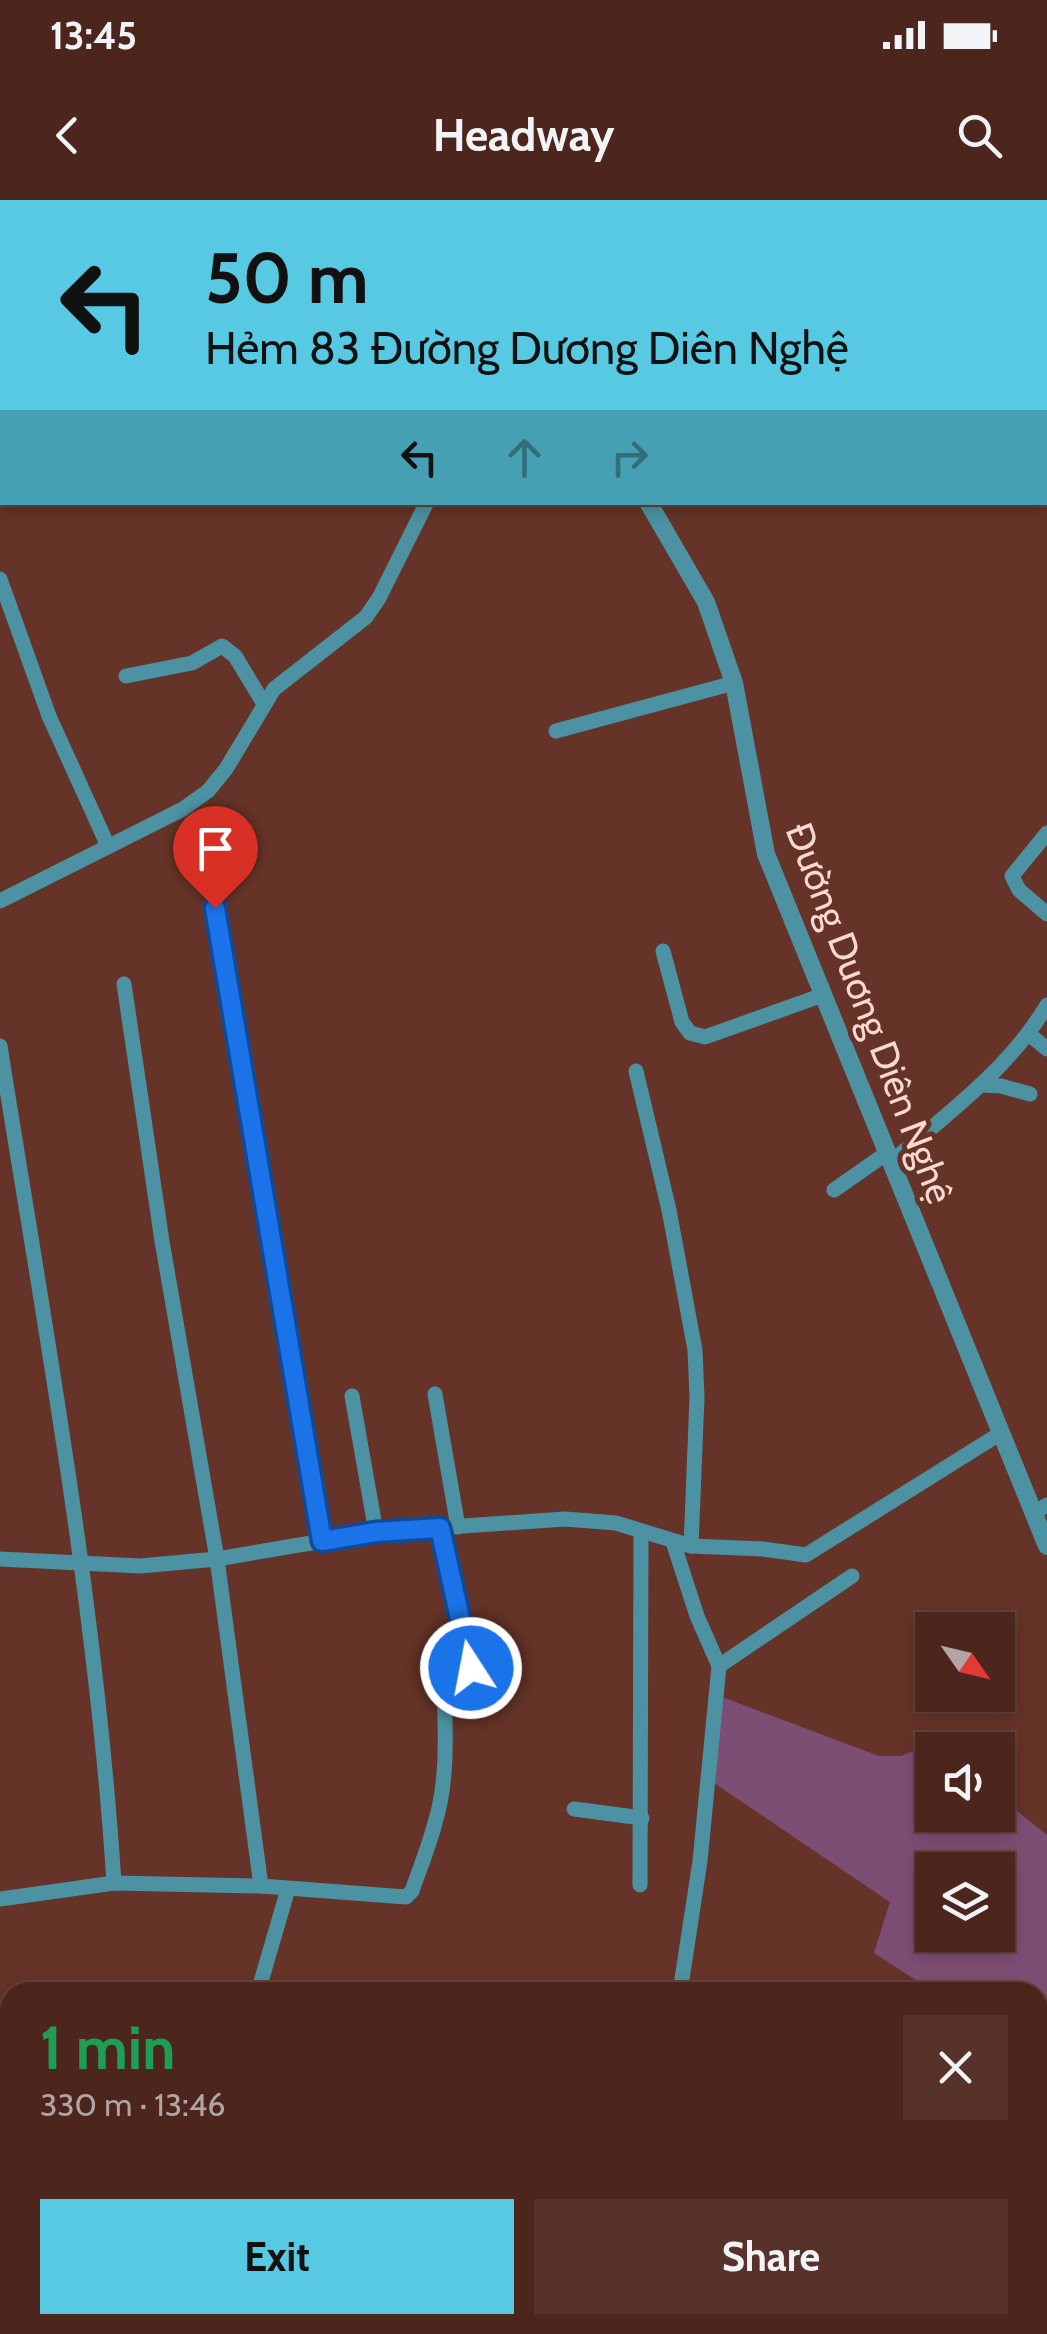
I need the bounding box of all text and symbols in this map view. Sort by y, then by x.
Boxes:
text: 13:45 [50,12,137,59]
icon: back [40,108,95,163]
text: Headway [433,108,614,162]
icon: search [952,108,1007,163]
text: 50 m [205,235,369,321]
icon: left [40,240,170,370]
text: Hẻm 83 Đường Dương Diên Nghệ [205,321,849,375]
icon: left [392,430,447,485]
icon: ahead [497,430,552,485]
icon: right [602,430,657,485]
pin [173,806,258,909]
street label: Đường Duơng Diên Nghệ [776,816,964,1210]
icon: arrive [188,821,243,876]
north arrow [915,1612,1015,1712]
map controls [915,1612,1015,1952]
position arrow [419,1616,523,1720]
button: sound [915,1732,1015,1832]
button: layers [915,1852,1015,1952]
text: 1 min [40,2011,175,2084]
button: close [903,2015,1008,2120]
text: 330 m · 13:46 [40,2085,225,2124]
button: Exit [40,2199,514,2314]
button: Share [534,2199,1008,2314]

